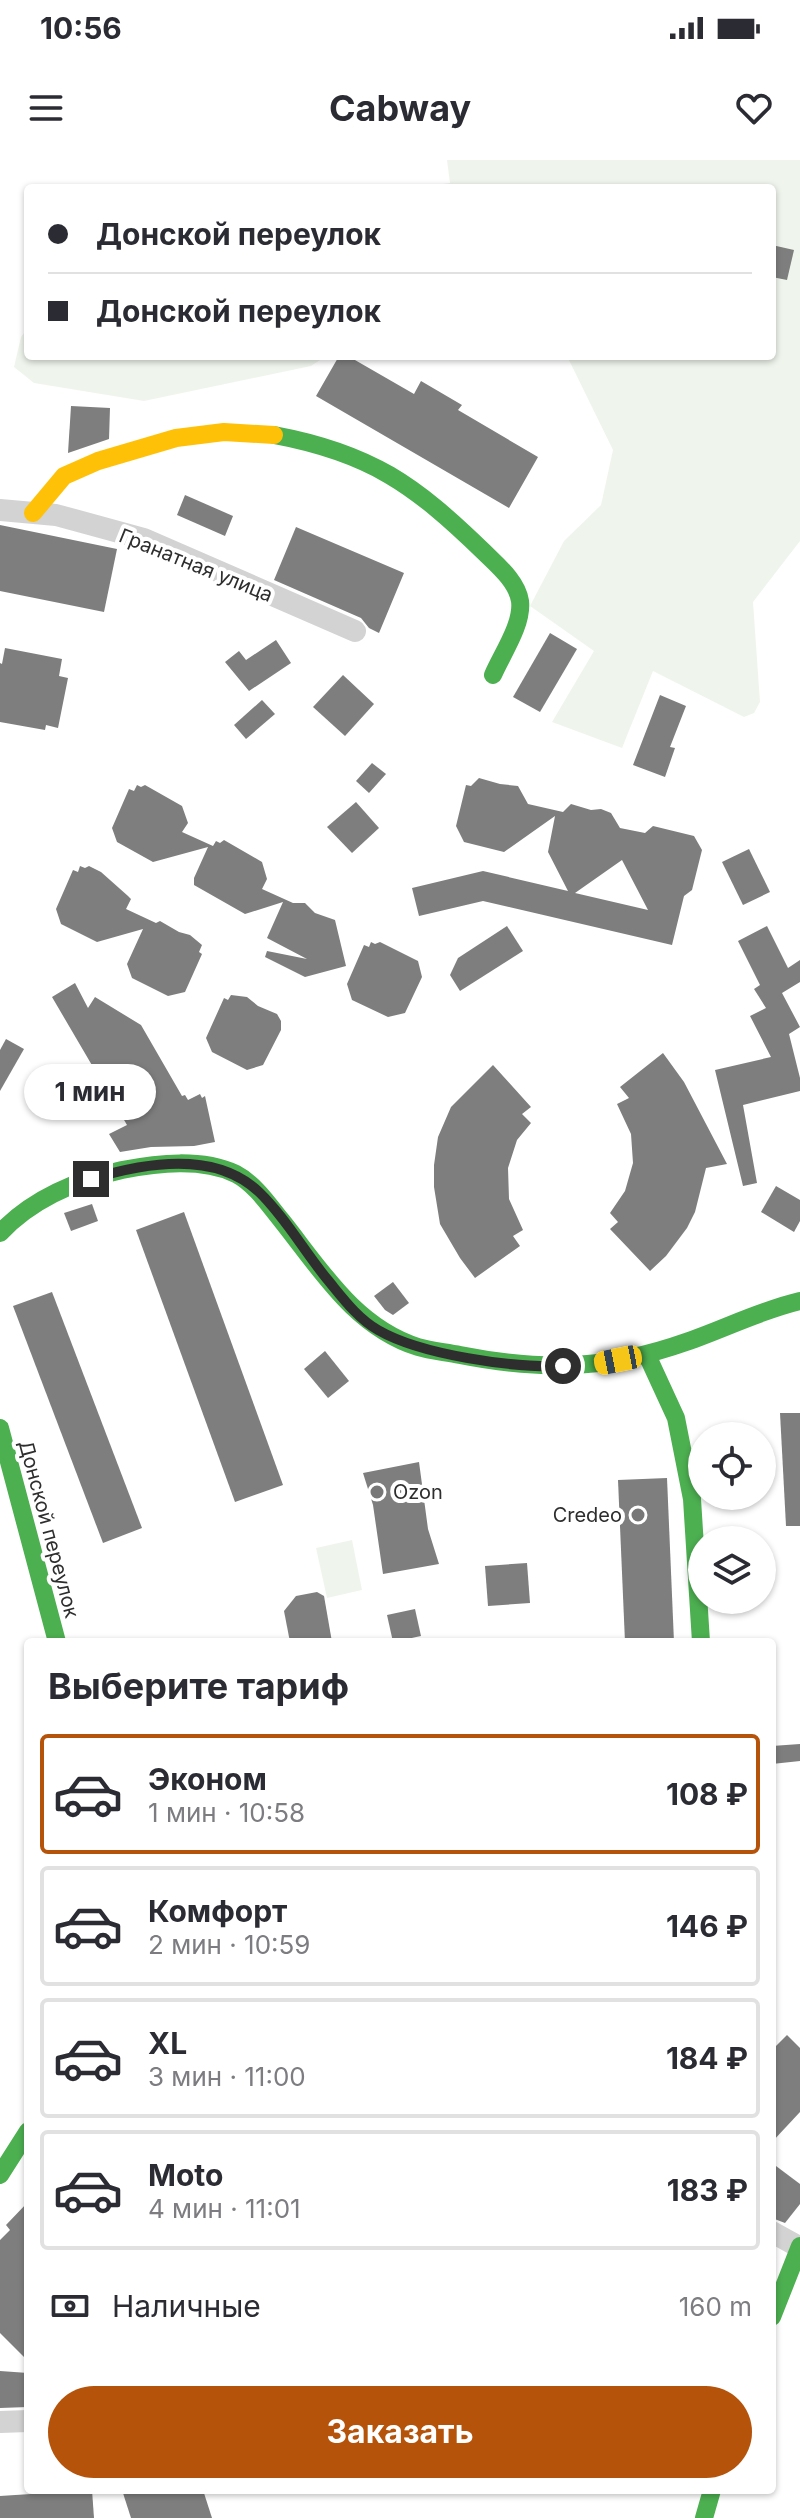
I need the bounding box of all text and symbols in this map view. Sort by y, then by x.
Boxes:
text: 10:56 [40,10,122,46]
icon: menu [24,86,68,130]
text: Cabway [329,86,471,130]
icon: heart [732,86,776,130]
text: Донской переулок [96,216,381,252]
text: Донской переулок [96,293,381,329]
street label: Гранатная улица [116,523,276,607]
callout: 1 мин [25,1063,157,1119]
text: 1 мин [55,1076,125,1107]
route end [73,1161,109,1197]
car [592,1344,644,1376]
route start [545,1348,581,1384]
map controls [688,1422,776,1614]
button: locate [688,1422,776,1510]
street label: Донской переулок [14,1437,84,1621]
place label: Ozon [393,1480,443,1504]
marker: Ozon [368,1483,386,1501]
place label: Credeo [553,1503,622,1527]
marker: Credeo [629,1506,647,1524]
button: layers [688,1526,776,1614]
text: Выберите тариф [48,1664,349,1708]
icon: car [52,1758,124,1830]
text: Эконом [148,1761,267,1797]
text: 108 ₽ [666,1776,748,1812]
text: 1 мин · 10:58 [148,1797,305,1828]
icon: car [52,1890,124,1962]
text: Комфорт [148,1893,287,1929]
text: 146 ₽ [666,1908,748,1944]
text: 2 мин · 10:59 [148,1929,310,1960]
icon: car [52,2022,124,2094]
text: XL [148,2025,187,2061]
text: 184 ₽ [666,2040,748,2076]
text: 3 мин · 11:00 [148,2061,306,2092]
icon: car [52,2154,124,2226]
text: Moto [148,2157,223,2193]
text: 183 ₽ [667,2172,748,2208]
text: 4 мин · 11:01 [148,2193,301,2224]
icon: cash [48,2284,92,2328]
text: Наличные [112,2288,261,2324]
text: 160 m [679,2291,752,2322]
button: Заказать [48,2386,752,2478]

